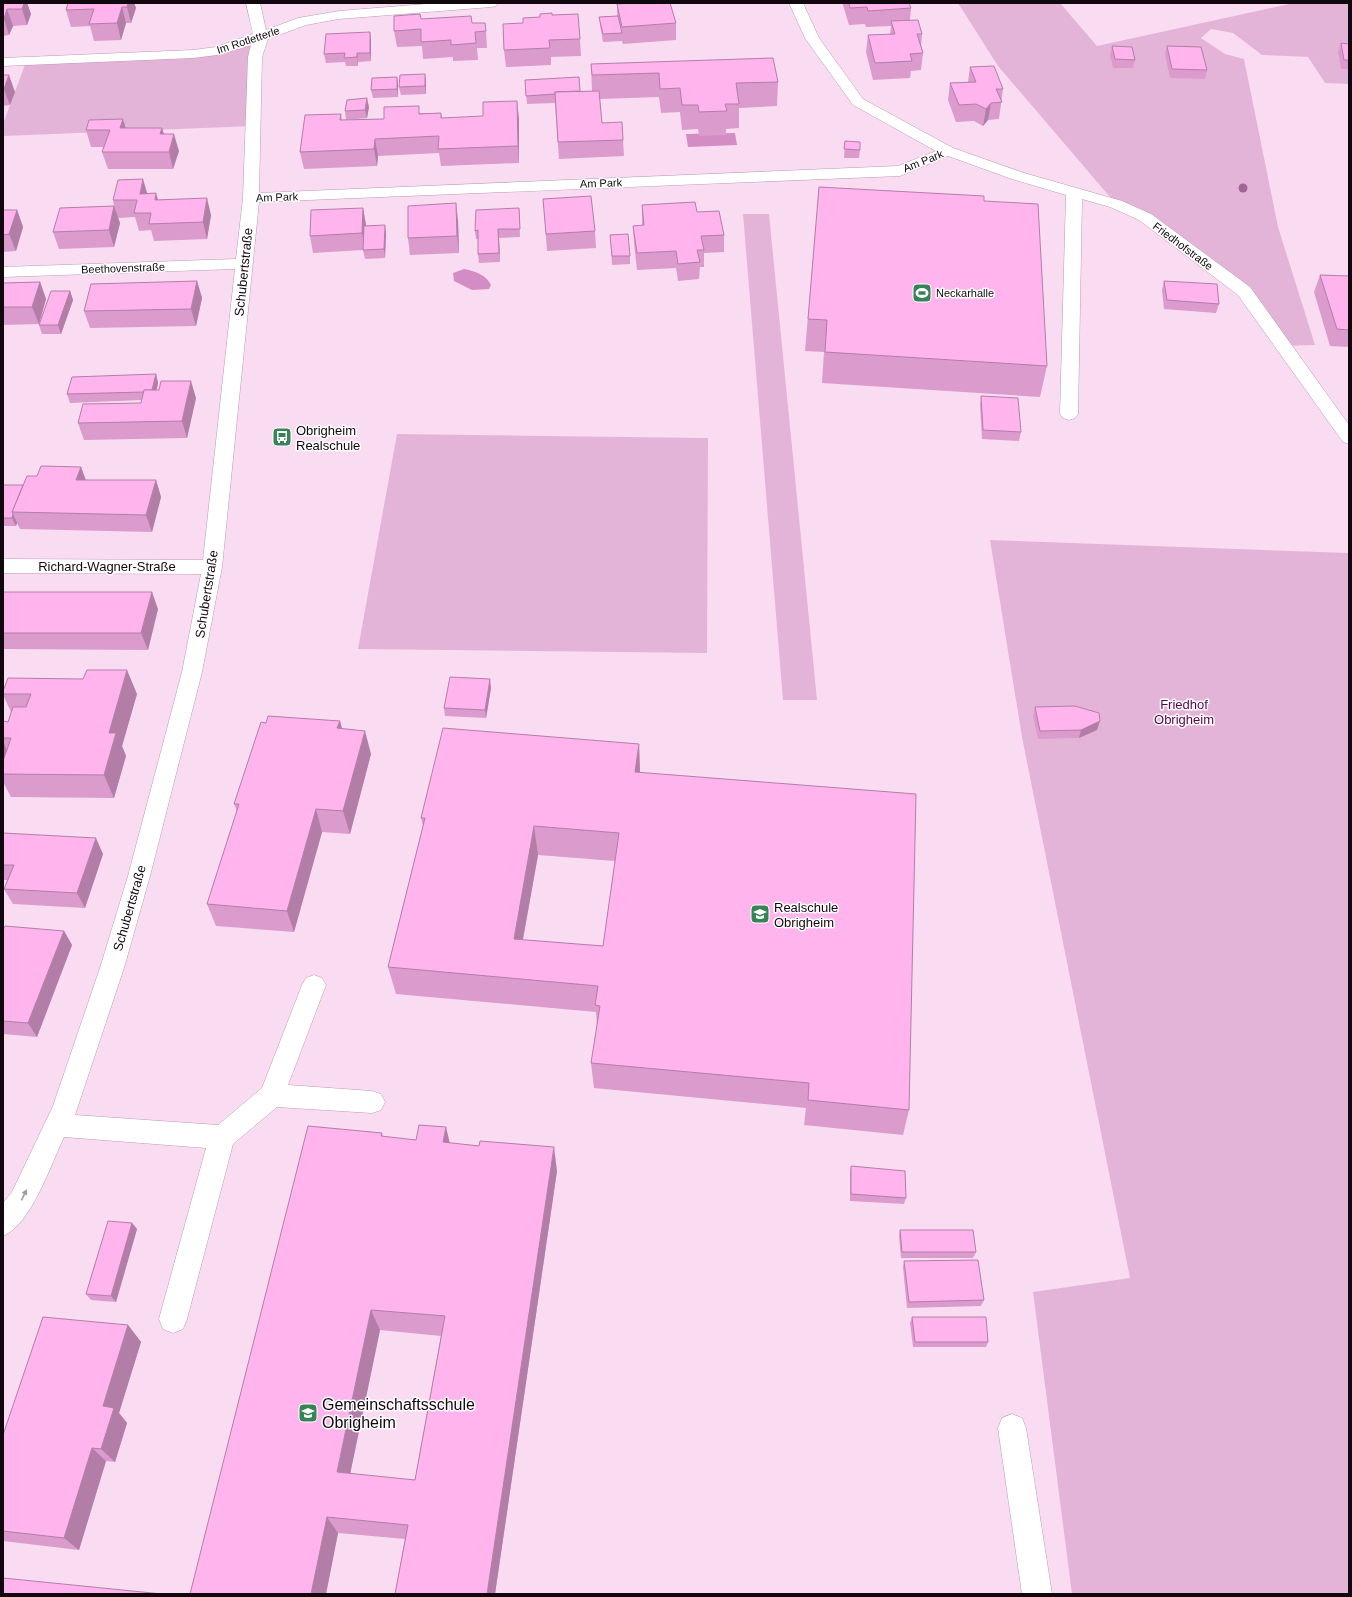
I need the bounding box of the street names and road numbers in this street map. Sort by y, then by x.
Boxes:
street label: Im Rotletterle [215,24,281,56]
street label: Am Park [901,147,945,174]
street label: Am Park [580,176,623,190]
street label: Am Park [256,190,299,204]
street label: Friedhofstraße [1151,220,1215,272]
street label: Schubertstraße [231,227,256,317]
street label: Beethovenstraße [81,261,165,275]
street label: Schubertstraße [192,549,221,639]
street label: Richard-Wagner-Straße [38,559,176,574]
street label: Schubertstraße [110,863,149,953]

